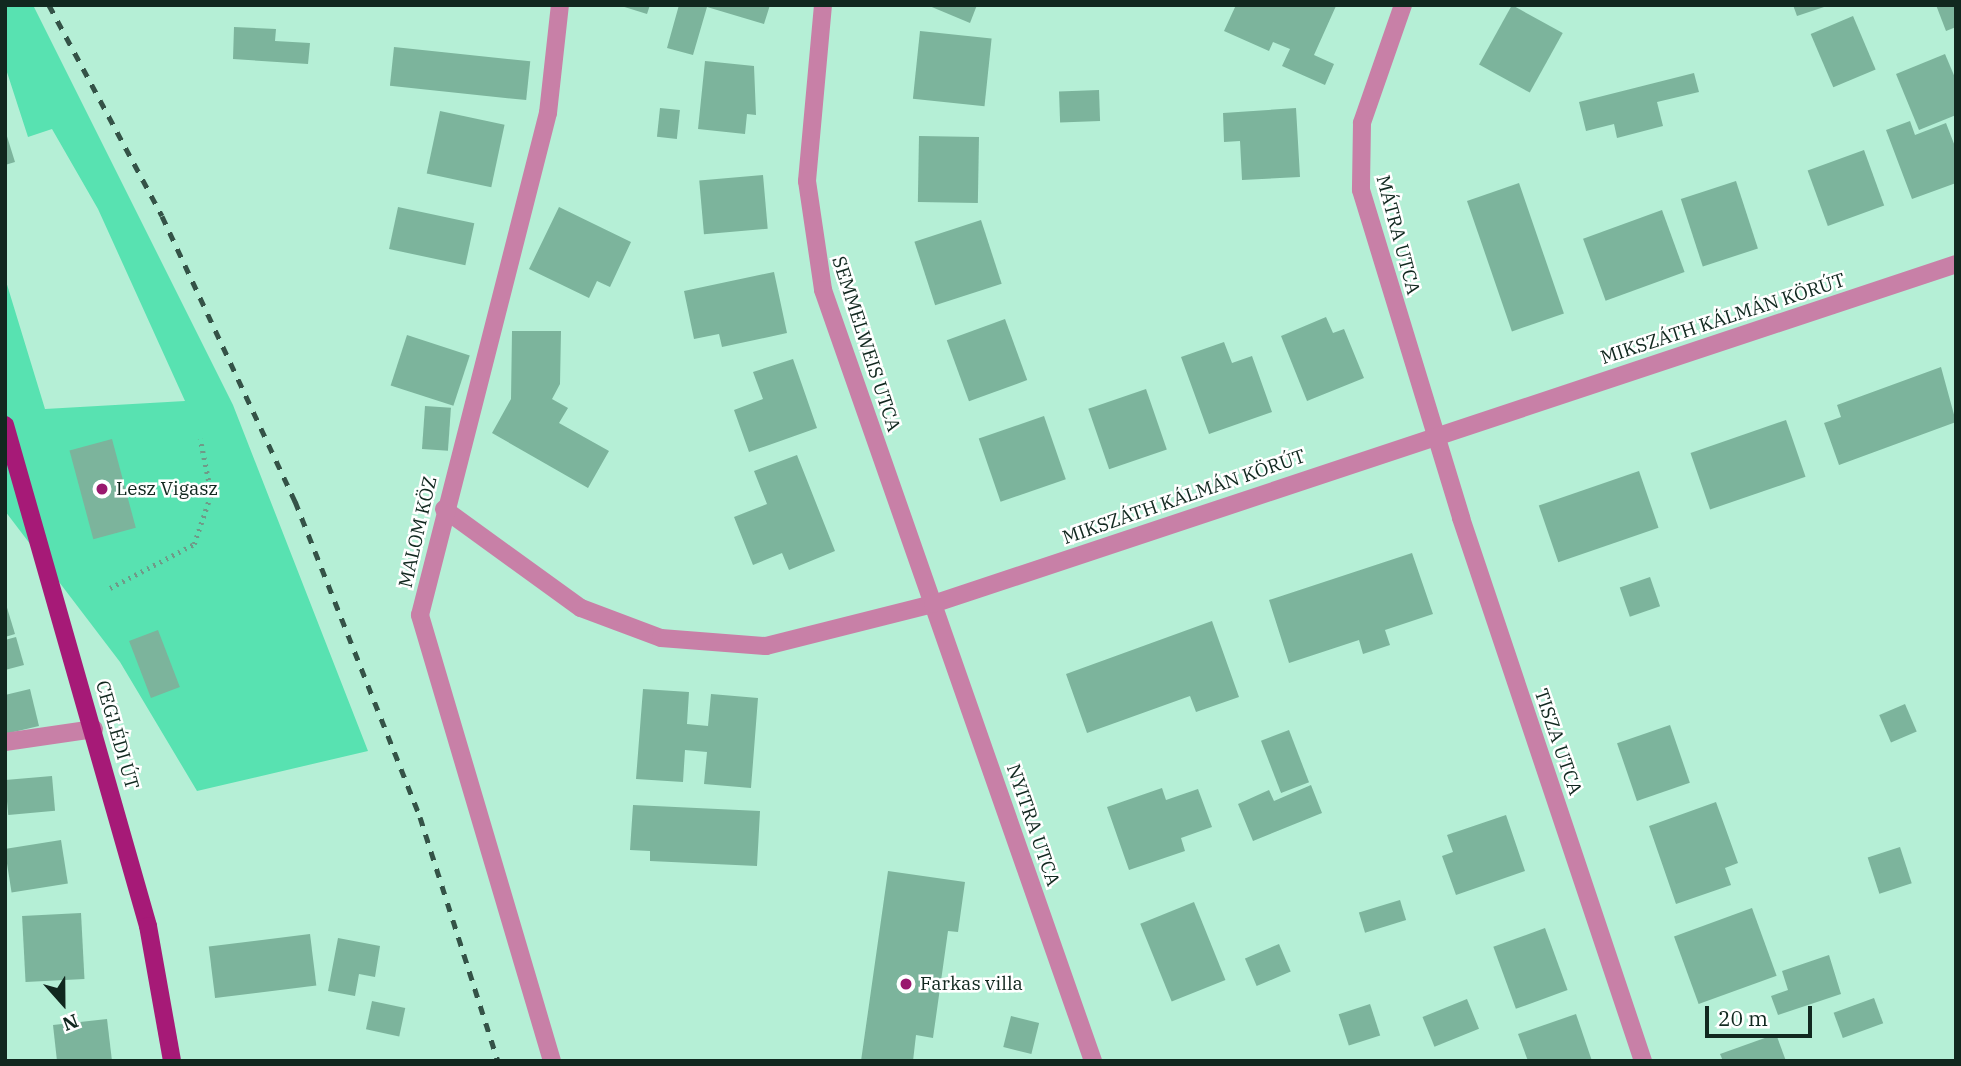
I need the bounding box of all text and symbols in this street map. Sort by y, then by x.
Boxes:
street label: MÁTRA UTCA [1371,173,1425,297]
street label: SEMMELWEIS UTCA [827,253,905,435]
street label: MIKSZÁTH KÁLMÁN KÖRÚT [1598,269,1848,369]
street label: MIKSZÁTH KÁLMÁN KÖRÚT [1059,445,1309,549]
street label: MALOM KÖZ [394,474,442,590]
place label: Lesz Vigasz [116,478,218,500]
marker: Lesz Vigasz [94,481,110,497]
street label: CEGLÉDI ÚT [91,678,143,792]
street label: TISZA UTCA [1529,686,1587,798]
street label: NYITRA UTCA [1001,761,1065,889]
north arrow [28,968,98,1038]
place label: Farkas villa [920,973,1023,995]
marker: Farkas villa [898,976,914,992]
scale bar [1709,992,1816,1036]
text: 20 m [1718,1004,1768,1032]
text: N [59,1009,82,1037]

